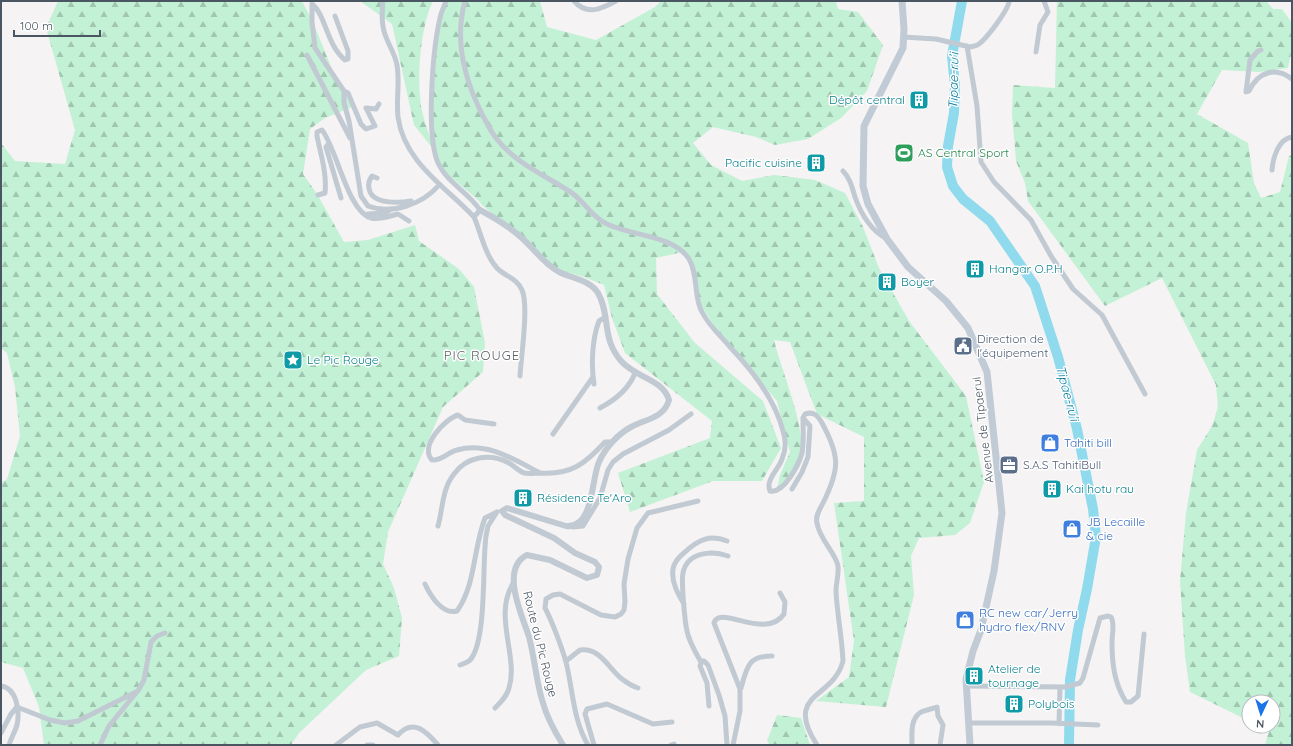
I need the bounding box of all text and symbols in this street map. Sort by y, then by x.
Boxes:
scale bar [14,12,100,38]
text: 100 m [20,18,53,33]
water label: Tipae-ru’i [945,50,962,109]
building icon: Dépôt central [908,89,930,111]
place label: Dépôt central [829,92,905,107]
sports icon: AS Central Sport [893,142,915,164]
place label: AS Central Sport [918,145,1009,160]
building icon: Pacific cuisine [805,152,827,174]
place label: Pacific cuisine [725,155,802,170]
building icon: Hangar O.P.H [964,258,986,280]
place label: Hangar O.P.H [989,261,1063,276]
building icon: Boyer [876,271,898,293]
place label: Boyer [901,274,935,289]
place label: Direction de l'équipement [977,331,1048,360]
public building icon: Direction de l'équipement [952,335,974,357]
district label: PIC ROUGE [444,347,520,363]
place icon: Le Pic Rouge [282,349,304,371]
place label: Le Pic Rouge [307,352,379,367]
water label: Tipae-ru’i [1053,364,1084,425]
street label: Avenue de Tipaerui [969,376,996,484]
shop icon: Tahiti bill [1039,432,1061,454]
place label: Tahiti bill [1064,435,1112,450]
office icon: S.A.S TahitiBull [998,454,1020,476]
place label: S.A.S TahitiBull [1023,457,1101,472]
building icon: Kai hotu rau [1041,478,1063,500]
place label: Kai hotu rau [1066,481,1134,496]
building icon: Résidence Te'Aro [512,487,534,509]
place label: Résidence Te'Aro [537,490,632,505]
place label: JB Lecaille & cie [1086,514,1146,543]
shop icon: JB Lecaille & cie [1061,518,1083,540]
street label: Route du Pic Rouge [520,589,561,699]
place label: RC new car/Jerry hydro flex/RNV [979,605,1078,634]
shop icon: RC new car/Jerry hydro flex/RNV [954,609,976,631]
place label: Atelier de tournage [988,661,1041,690]
building icon: Atelier de tournage [963,665,985,687]
building icon: Polybois [1003,693,1025,715]
north arrow [1241,694,1281,734]
place label: Polybois [1028,696,1075,711]
text: N [1256,717,1265,731]

